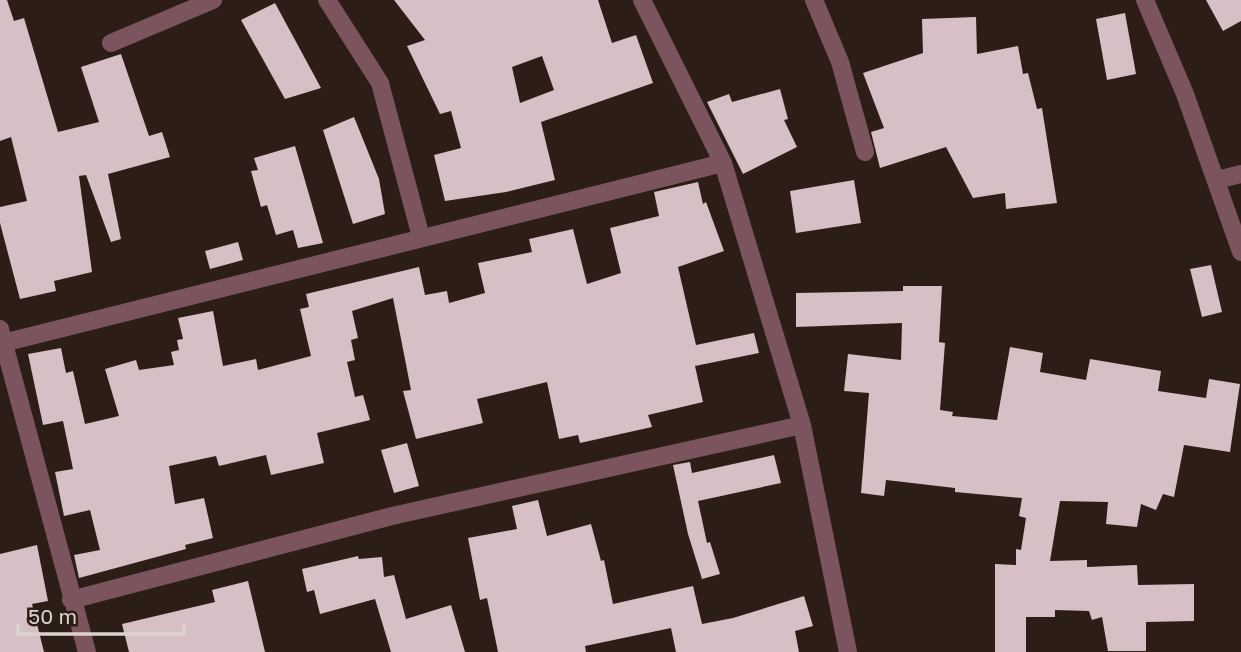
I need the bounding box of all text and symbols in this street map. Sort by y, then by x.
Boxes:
scale bar [18,592,184,636]
text: 50 m [28,603,77,629]

